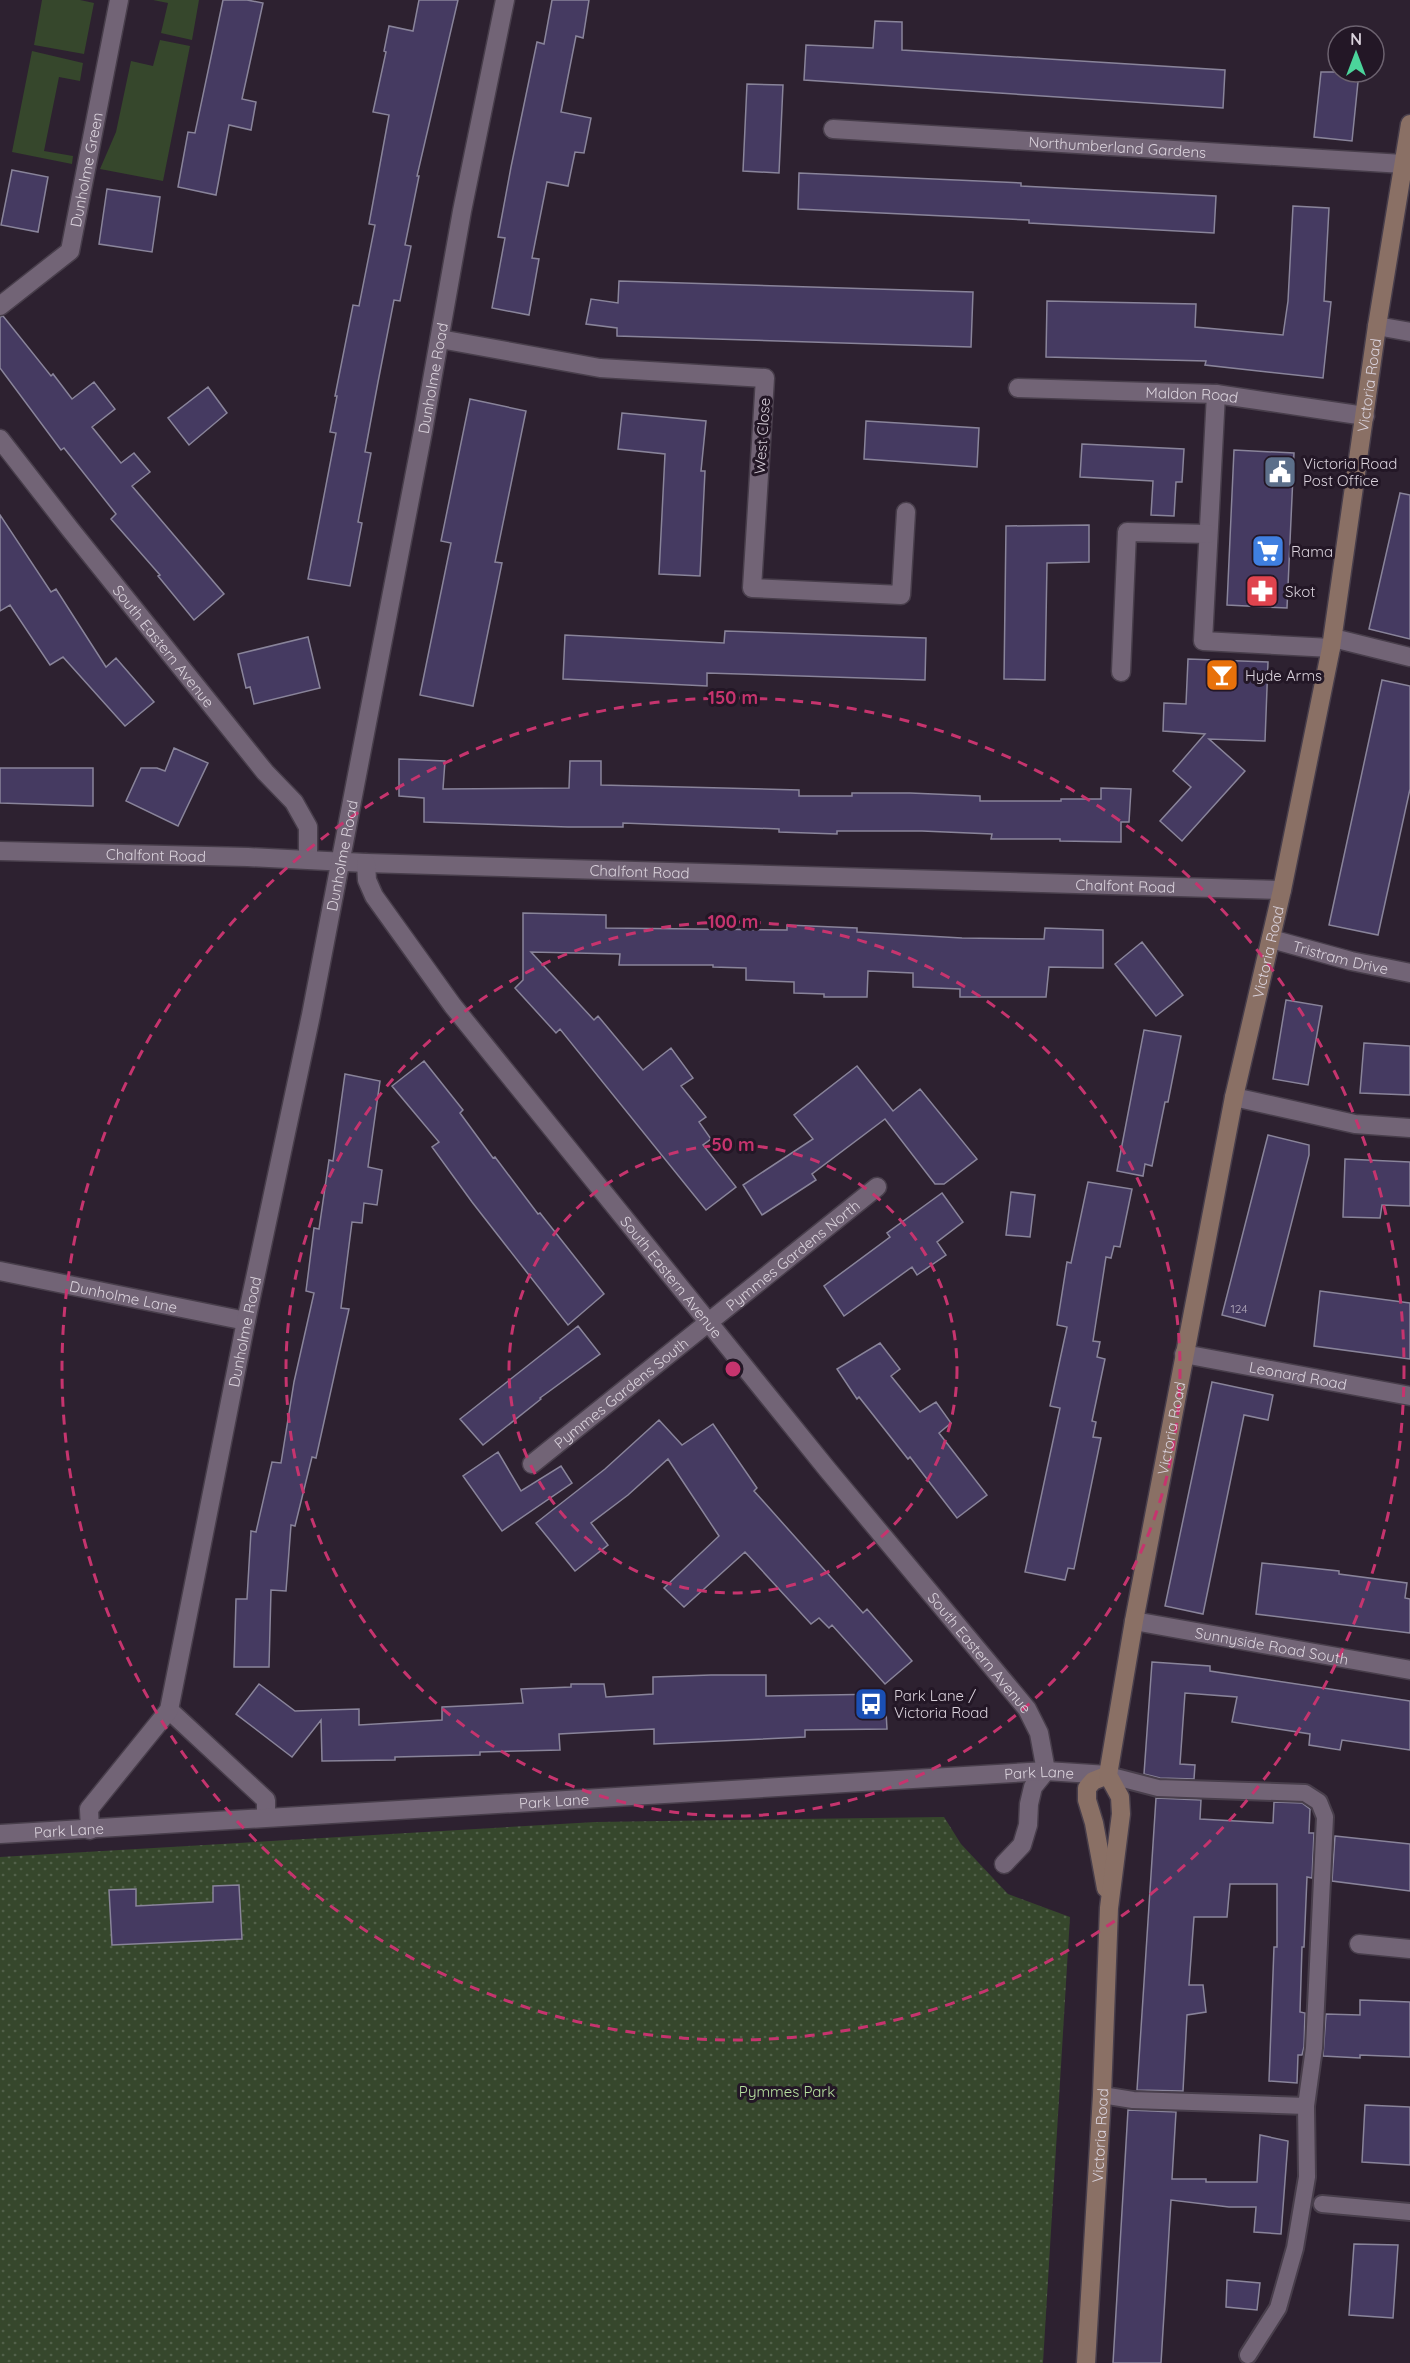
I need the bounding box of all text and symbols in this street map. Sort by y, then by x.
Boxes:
north arrow [1326,24,1386,84]
text: N [1350,29,1362,49]
street label: Dunholme Green [65,110,106,229]
street label: Northumberland Gardens [1028,132,1207,161]
street label: Dunholme Road [413,321,452,435]
street label: Victoria Road [1352,337,1385,433]
street label: Maldon Road [1145,382,1240,407]
street label: West Close [750,397,774,475]
public building icon: Victoria Road Post Office [1262,454,1298,490]
place label: Victoria Road Post Office [1303,454,1397,490]
supermarket icon: Rama [1250,533,1286,569]
place label: Rama [1291,542,1333,561]
pharmacy icon: Skot [1244,573,1280,609]
street label: South Eastern Avenue [109,581,219,711]
place label: Skot [1285,582,1315,601]
bar icon: Hyde Arms [1204,657,1240,693]
place label: Hyde Arms [1245,666,1322,685]
text: 150 m [708,686,758,709]
street label: Dunholme Road [322,799,362,913]
street label: Chalfont Road [106,844,206,865]
street label: Chalfont Road [589,860,690,882]
street label: Chalfont Road [1075,874,1176,896]
street label: Victoria Road [1248,904,1288,1000]
text: 100 m [708,910,758,933]
street label: Tristram Drive [1291,936,1390,978]
text: 50 m [711,1133,755,1156]
street label: Pymmes Gardens North [722,1195,863,1314]
street label: South Eastern Avenue [617,1212,727,1342]
street label: Dunholme Road [224,1275,265,1389]
street label: Dunholme Lane [68,1276,179,1316]
house number: 124 [1230,1301,1248,1316]
street label: Pymmes Gardens South [550,1333,692,1452]
street label: Leonard Road [1248,1357,1349,1394]
centre of rings [723,1359,743,1379]
street label: Victoria Road [1153,1380,1189,1476]
street label: South Eastern Avenue [924,1588,1036,1717]
street label: Sunnyside Road South [1194,1623,1350,1668]
bus stop icon: Park Lane / Victoria Road [853,1686,889,1722]
place label: Park Lane / Victoria Road [894,1686,988,1722]
street label: Park Lane [1004,1761,1075,1783]
street label: Park Lane [518,1789,590,1812]
street label: Park Lane [33,1818,104,1841]
park label: Pymmes Park [739,2082,835,2101]
street label: Victoria Road [1087,2088,1112,2183]

